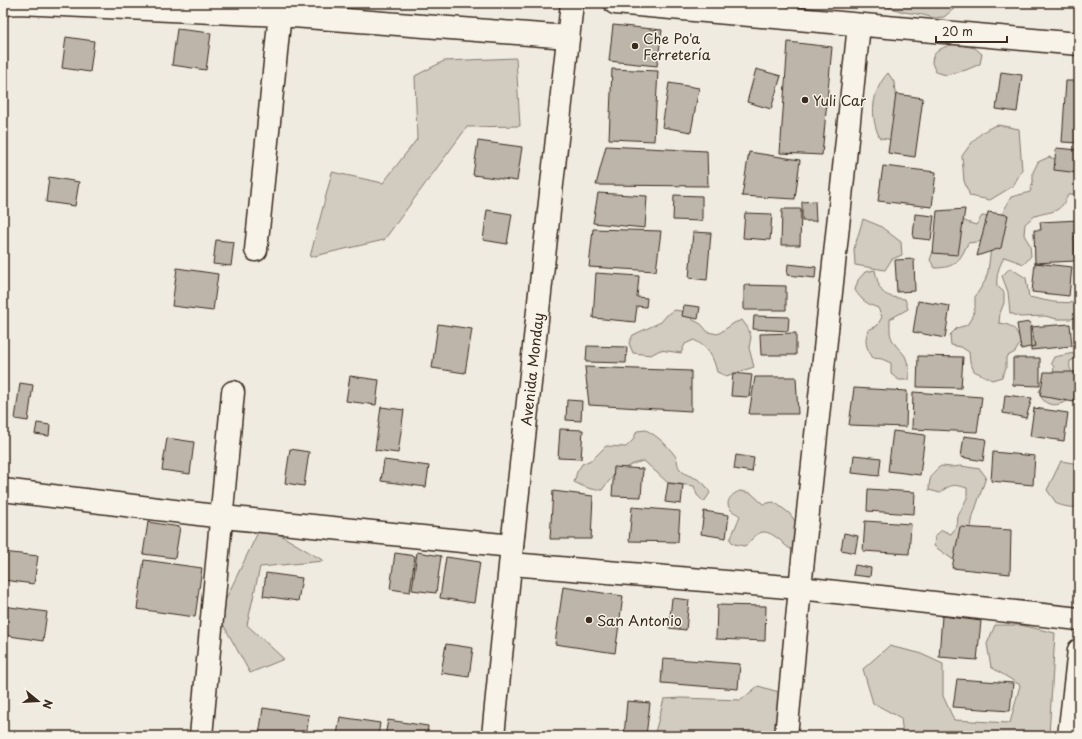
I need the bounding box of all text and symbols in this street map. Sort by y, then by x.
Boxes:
scale bar [936,18,1007,44]
text: 20 m [942,22,973,40]
place label: Che Po'a Ferretería [643,28,711,65]
marker: Che Po'a Ferretería [630,41,640,51]
place label: Yuli Car [813,90,867,111]
marker: Yuli Car [800,95,810,105]
street label: Avenida Monday [515,311,548,427]
place label: San Antonio [597,610,682,631]
marker: San Antonio [584,615,594,625]
north arrow [18,681,58,721]
text: N [38,697,57,711]

